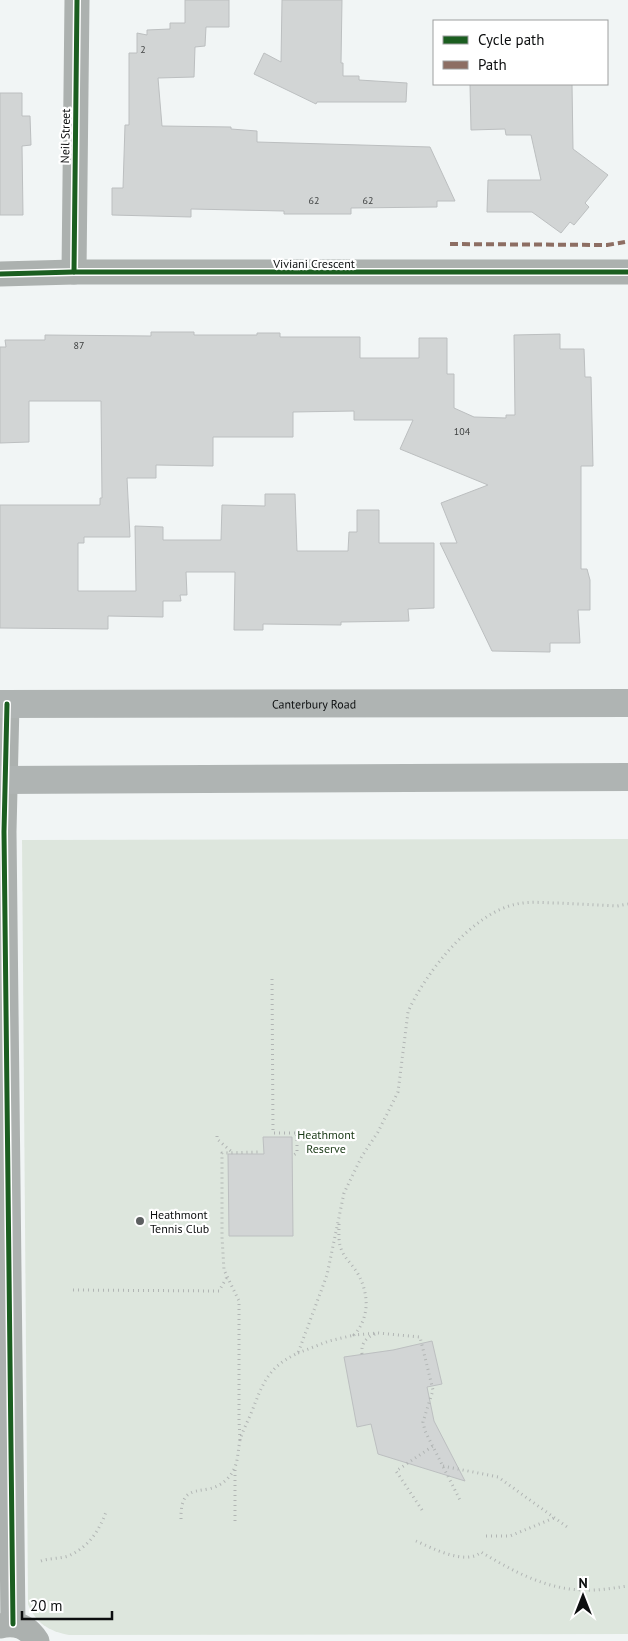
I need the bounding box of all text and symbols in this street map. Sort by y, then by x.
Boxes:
legend [433,20,608,85]
text: Cycle path [478,30,544,49]
house number: 2 [140,43,146,56]
text: Path [478,55,507,74]
street label: Neil Street [57,108,73,164]
house number: 62 [309,194,319,207]
house number: 62 [363,194,373,207]
street label: Viviani Crescent [272,256,355,271]
house number: 87 [74,339,84,352]
house number: 104 [454,425,471,438]
street label: Canterbury Road [272,696,356,711]
park label: Heathmont Reserve [297,1127,355,1156]
place label: Heathmont Tennis Club [150,1207,209,1236]
marker: Heathmont Tennis Club [134,1215,146,1227]
north arrow [558,1571,608,1621]
text: N [578,1574,588,1592]
scale bar [22,1588,112,1620]
text: 20 m [30,1596,63,1615]

